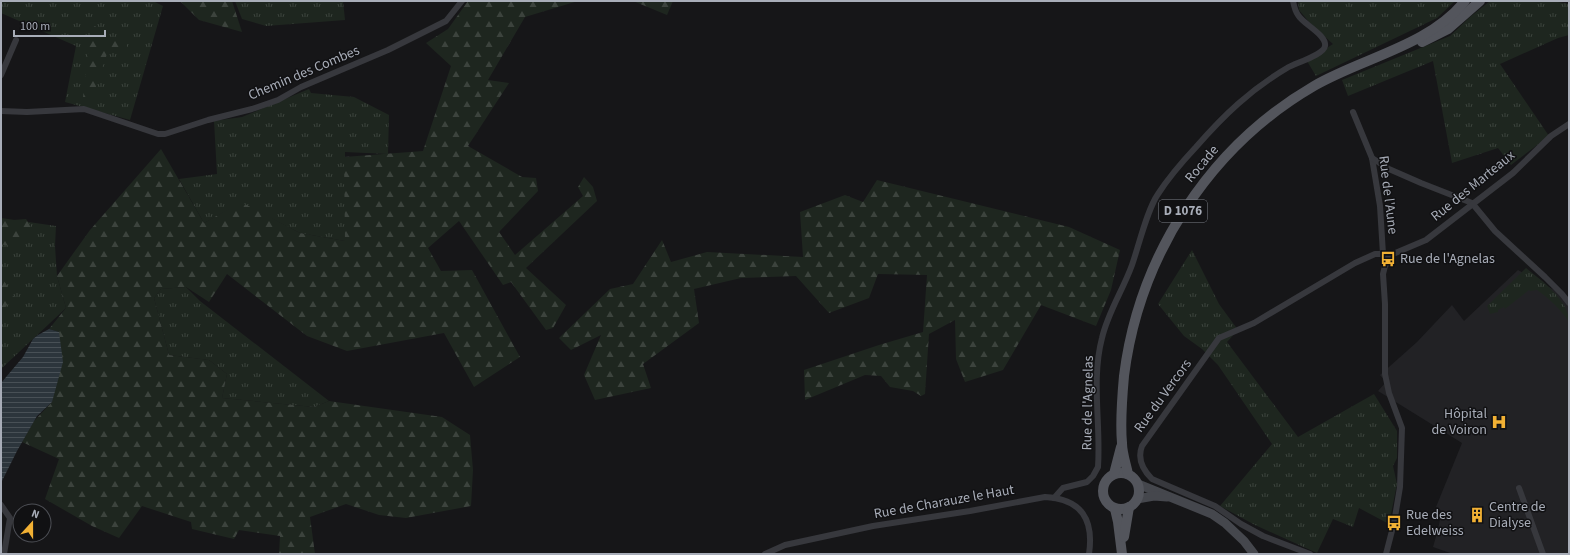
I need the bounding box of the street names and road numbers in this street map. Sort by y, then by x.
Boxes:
street label: Chemin des Combes [245,40,363,105]
street label: Rocade [1180,141,1224,187]
street label: Rue des Marteaux [1427,145,1520,226]
street label: Rue de l'Aune [1373,155,1403,235]
road number: D 1076 [1159,200,1207,222]
street label: Rue de l'Agnelas [1077,355,1099,451]
street label: Rue du Vercors [1129,355,1197,437]
street label: Rue de Charauze le Haut [872,480,1016,524]

